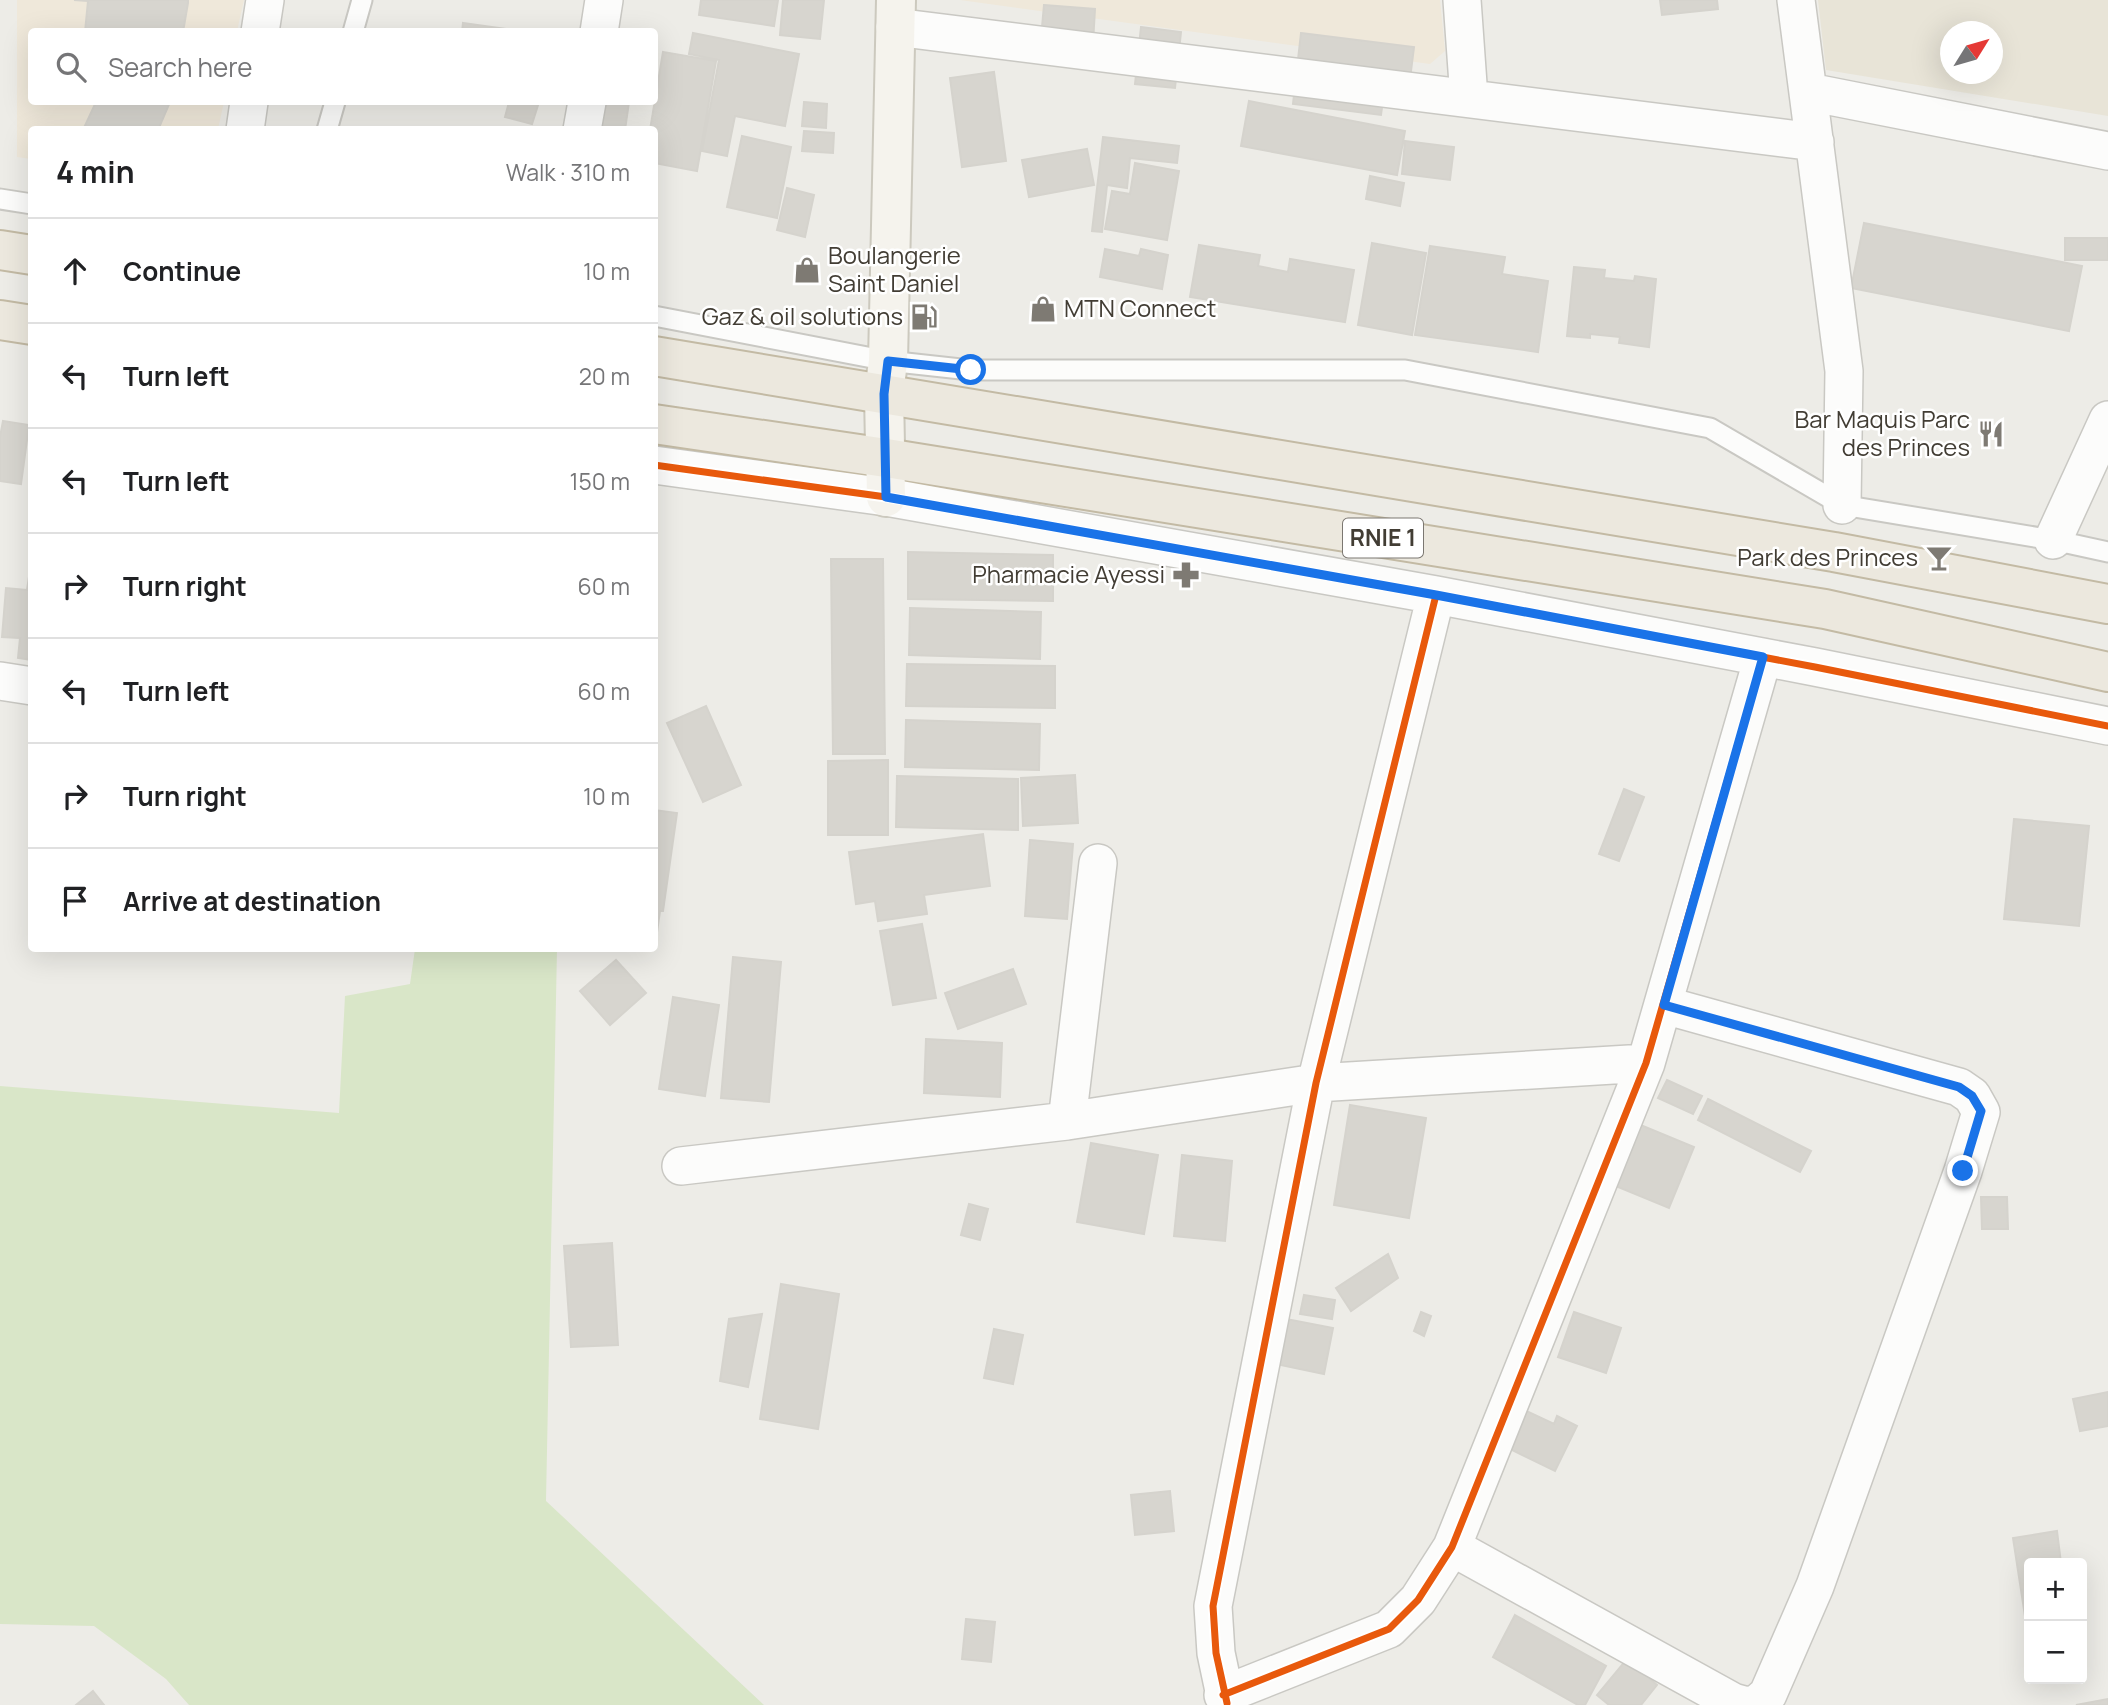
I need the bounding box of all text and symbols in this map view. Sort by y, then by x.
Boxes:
north arrow [1940,21,2003,84]
search box [28,28,658,105]
icon: search [52,48,90,86]
text: Search here [108,49,253,85]
text: 4 min [56,151,134,192]
text: Walk · 310 m [506,156,630,188]
place label: Boulangerie Saint Daniel [828,238,961,299]
icon: ahead [56,252,94,290]
text: Continue [123,253,241,289]
text: 10 m [583,255,630,287]
shop icon: Boulangerie Saint Daniel [792,255,822,285]
place label: MTN Connect [1064,291,1216,324]
shop icon: MTN Connect [1028,294,1058,324]
place label: Gaz & oil solutions [702,299,903,332]
fuel station icon: Gaz & oil solutions [909,302,939,332]
route start [955,354,986,385]
icon: left [56,357,94,395]
text: Turn left [123,358,230,394]
text: 20 m [579,360,630,392]
place label: Bar Maquis Parc des Princes [1795,402,1970,463]
restaurant icon: Bar Maquis Parc des Princes [1976,419,2006,449]
icon: left [56,462,94,500]
text: Turn left [123,463,230,499]
text: 150 m [570,465,630,497]
road number: RNIE 1 [1343,518,1423,558]
place label: Park des Princes [1737,540,1918,573]
bar icon: Park des Princes [1924,543,1954,573]
place label: Pharmacie Ayessi [972,557,1165,590]
pharmacy icon: Pharmacie Ayessi [1171,560,1201,590]
icon: right [56,567,94,605]
text: Turn right [123,568,247,604]
text: 60 m [578,570,630,602]
icon: left [56,672,94,710]
text: Turn left [123,673,230,709]
text: 60 m [578,675,630,707]
icon: right [56,777,94,815]
text: Turn right [123,778,247,814]
text: 10 m [583,780,630,812]
icon: arrive [56,882,94,920]
text: Arrive at destination [123,883,381,919]
route end [1947,1155,1978,1186]
map controls [2024,1558,2087,1684]
button: + [2024,1558,2087,1621]
button: − [2024,1621,2087,1684]

